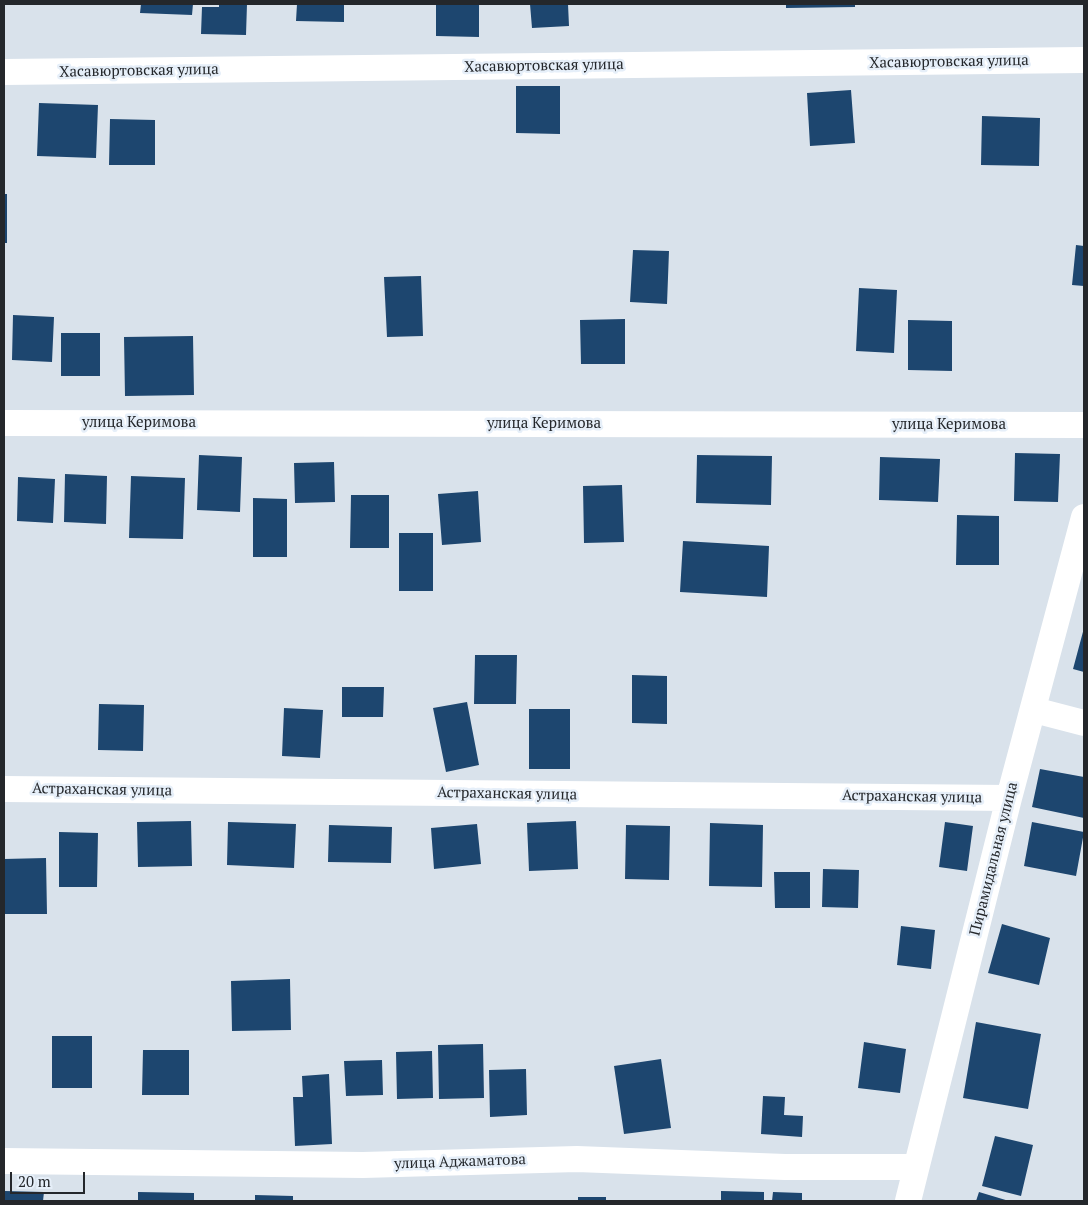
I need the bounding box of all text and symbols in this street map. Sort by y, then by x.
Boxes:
street label: Хасавюртовская улица [869,52,1029,72]
street label: Хасавюртовская улица [464,56,624,76]
street label: Хасавюртовская улица [59,61,219,81]
street label: улица Керимова [82,414,196,432]
street label: улица Керимова [487,415,601,433]
street label: улица Керимова [892,416,1006,434]
street label: Астраханская улица [32,780,172,800]
street label: Пирамидальная улица [966,780,1022,938]
street label: Астраханская улица [437,784,577,804]
street label: Астраханская улица [842,787,982,807]
street label: улица Аджаматова [394,1151,526,1173]
scale bar [12,1162,88,1194]
text: 20 m [18,1171,51,1191]

